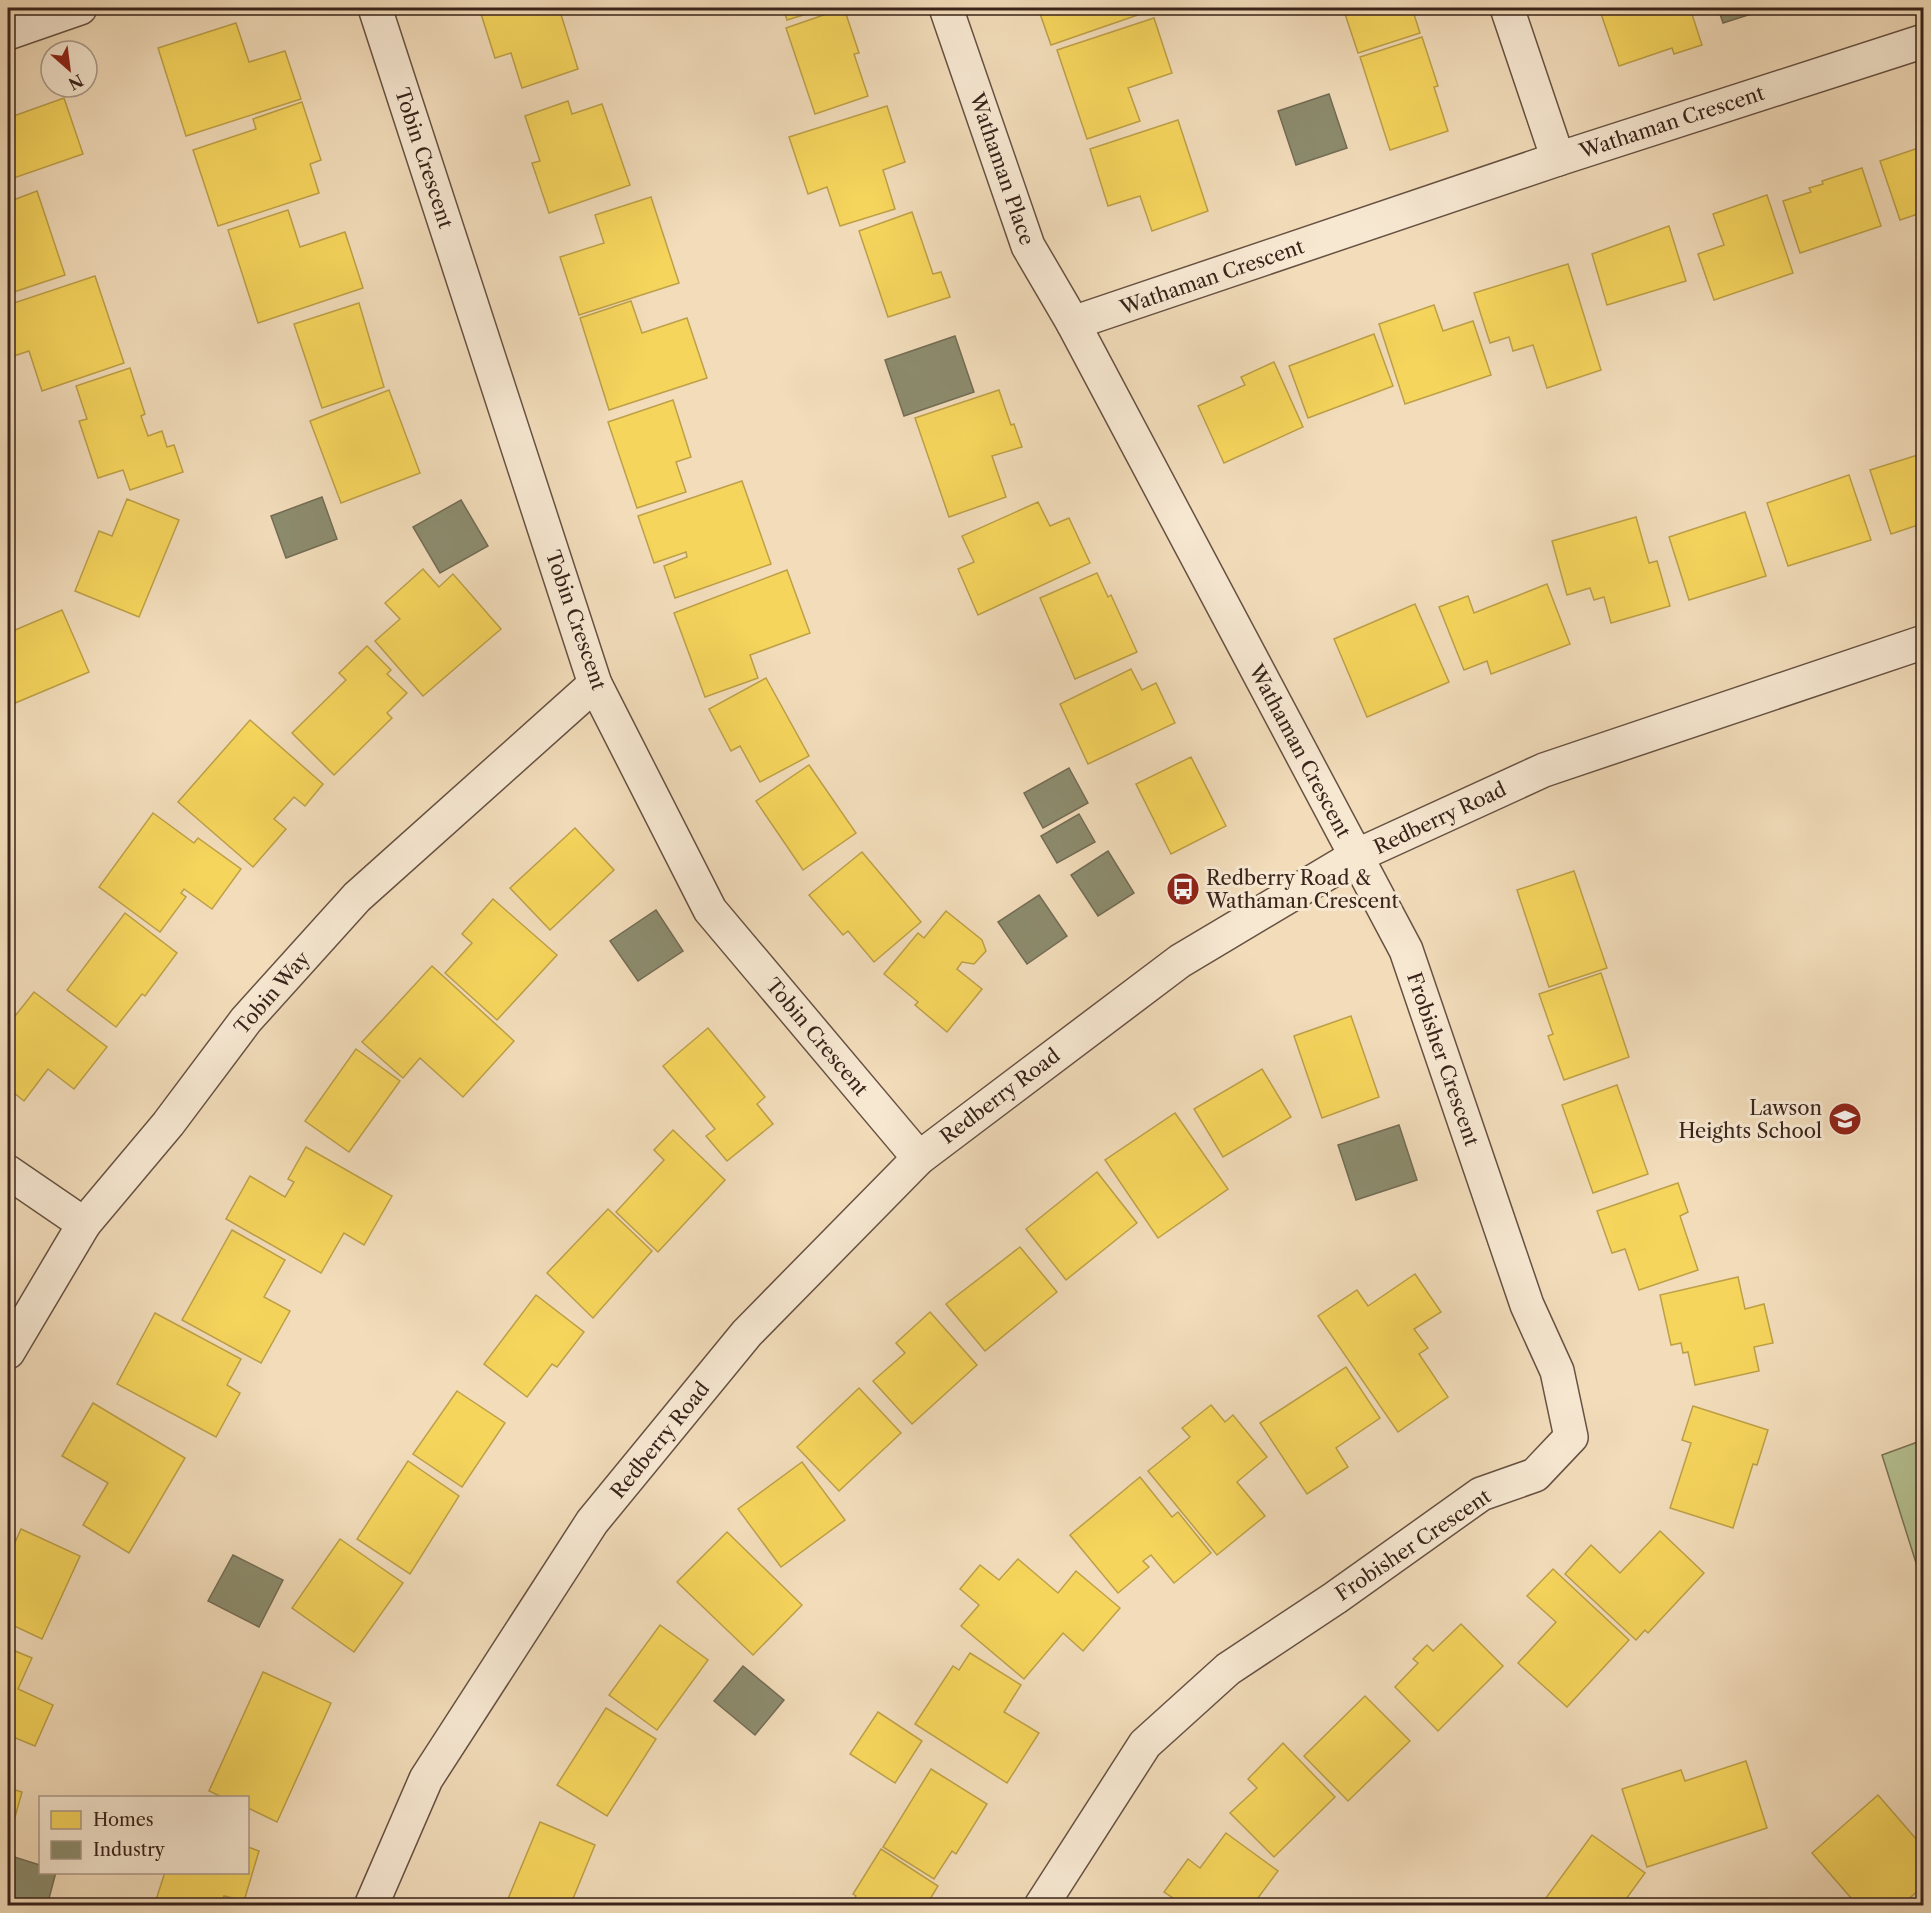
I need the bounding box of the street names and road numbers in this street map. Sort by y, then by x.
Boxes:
street label: Wathaman Crescent [1576,81,1767,163]
street label: Tobin Crescent [390,85,458,231]
street label: Wathaman Place [964,89,1039,248]
street label: Wathaman Crescent [1116,234,1307,320]
street label: Tobin Crescent [541,547,611,693]
street label: Wathaman Crescent [1244,659,1356,842]
street label: Redberry Road [1370,777,1510,859]
street label: Tobin Way [230,946,315,1039]
street label: Frobisher Crescent [1402,969,1484,1149]
street label: Tobin Crescent [761,973,873,1101]
street label: Redberry Road [936,1043,1064,1149]
street label: Redberry Road [606,1377,714,1503]
street label: Frobisher Crescent [1331,1484,1495,1606]

